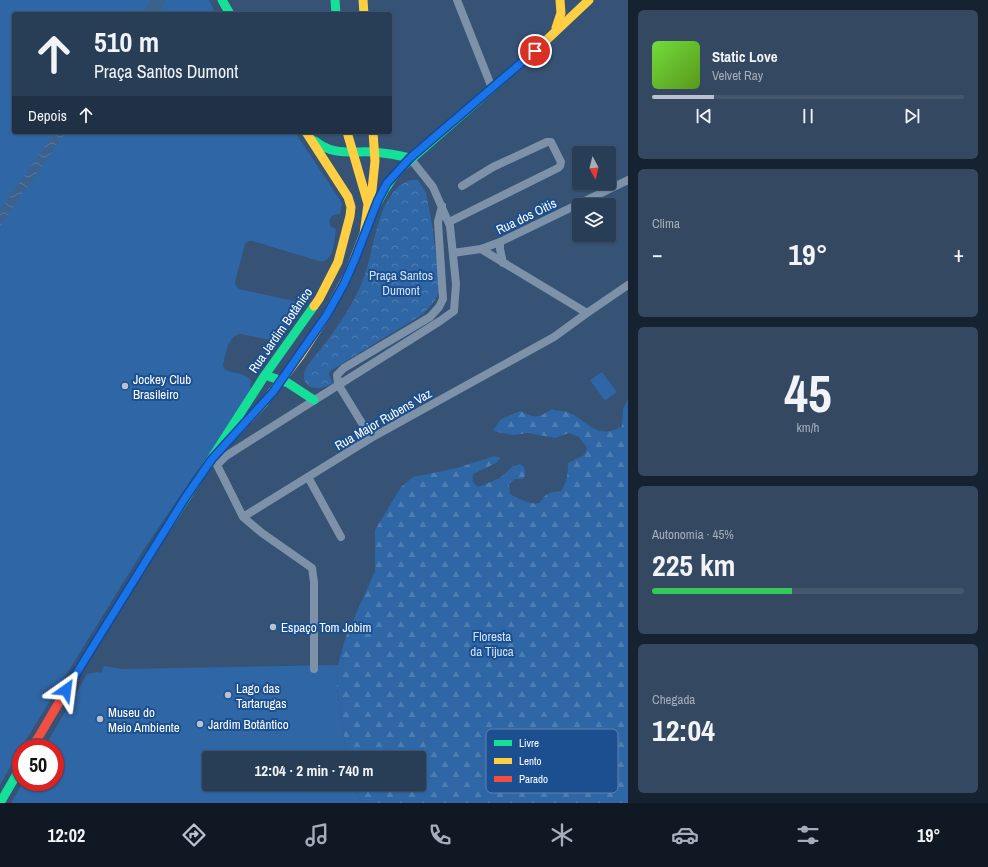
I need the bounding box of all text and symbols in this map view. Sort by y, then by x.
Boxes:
text: 510 m [94,23,159,61]
icon: ahead [28,28,80,80]
pin [518,34,552,68]
icon: arrive [524,40,546,62]
text: Static Love [712,46,778,67]
text: Praça Santos Dumont [94,59,238,84]
text: Velvet Ray [712,67,763,84]
icon: ahead [75,104,97,126]
text: Depois [28,105,67,126]
icon: previous [693,105,715,127]
icon: pause [797,105,819,127]
icon: next [901,105,923,127]
north arrow [572,146,616,190]
map controls [572,146,616,242]
street label: Rua dos Oitis [493,195,559,238]
button: layers [572,198,616,242]
text: Clima [652,215,680,232]
text: 19° [788,234,828,274]
text: − [652,239,663,269]
text: + [953,239,964,269]
park label: Praça Santos Dumont [369,267,433,299]
street label: Rua Jardim Botânico [245,284,316,376]
text: 45 [784,358,832,428]
place label: Jockey Club Brasileiro [133,371,191,403]
marker: Jockey Club Brasileiro [120,381,130,391]
street label: Rua Major Rubens Vaz [332,385,435,454]
text: km/h [796,419,820,436]
text: Autonomia · 45% [652,526,734,543]
text: 225 km [652,545,735,585]
place label: Espaço Tom Jobim [281,619,372,636]
marker: Espaço Tom Jobim [268,622,278,632]
park label: Floresta da Tijuca [470,628,514,660]
position arrow [45,669,87,711]
place label: Lago das Tartarugas [236,680,287,712]
marker: Lago das Tartarugas [223,690,233,700]
text: Chegada [652,691,695,708]
place label: Museu do Meio Ambiente [108,704,180,736]
text: 12:04 [652,710,715,750]
marker: Museu do Meio Ambiente [95,714,105,724]
place label: Jardim Botântico [208,716,289,733]
marker: Jardim Botântico [195,719,205,729]
legend [486,729,618,793]
text: Livre [519,736,539,750]
speed limit sign: 50 [12,739,64,791]
text: Lento [519,754,542,768]
text: 12:04 · 2 min · 740 m [255,760,373,781]
text: Parado [519,772,548,786]
icon: directions [180,821,208,849]
icon: music [303,821,331,849]
icon: phone [426,821,454,849]
icon: climate [548,821,576,849]
icon: car [671,821,699,849]
icon: filters [794,821,822,849]
text: 12:02 [47,823,85,848]
text: 19° [917,823,941,848]

